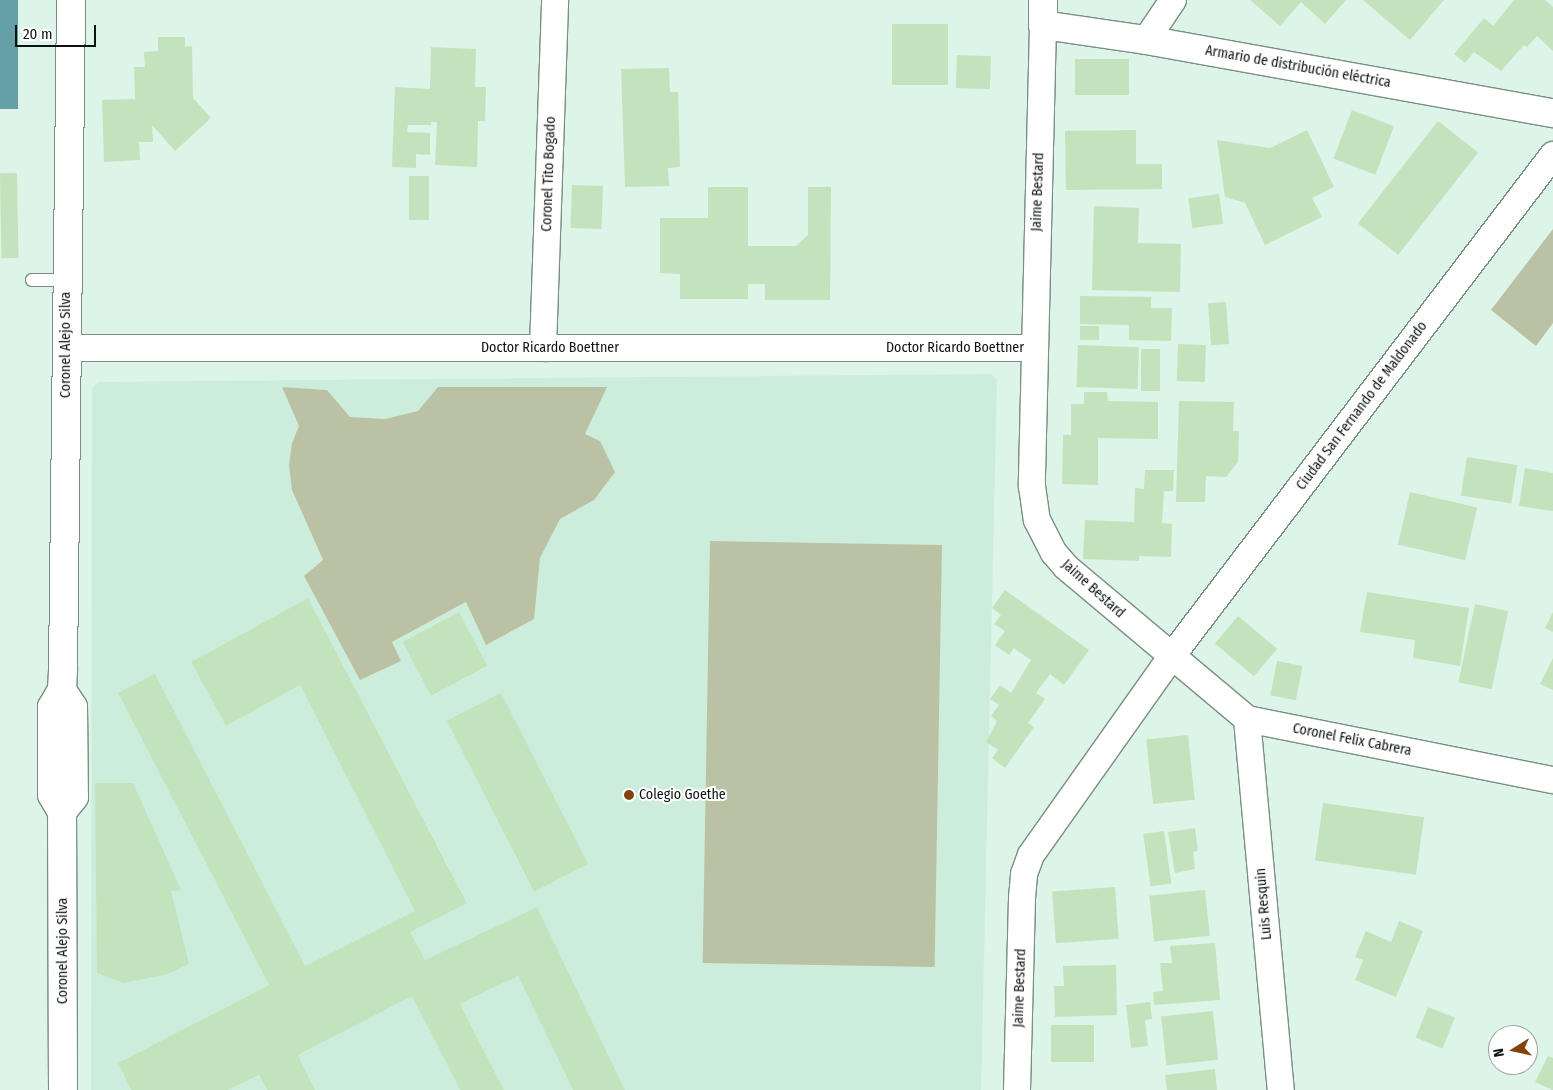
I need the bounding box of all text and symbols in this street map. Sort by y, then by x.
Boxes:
scale bar [18,15,99,47]
text: 20 m [23,25,53,43]
street label: Armario de distribución eléctrica [1204,42,1392,92]
street label: Coronel Tito Bogado [539,116,559,232]
street label: Jaime Bestard [1028,152,1048,232]
street label: Coronel Alejo Silva [58,292,74,398]
street label: Ciudad San Fernando de Maldonado [1293,318,1431,494]
street label: Doctor Ricardo Boettner [481,340,619,356]
street label: Doctor Ricardo Boettner [886,340,1024,356]
street label: Jaime Bestard [1058,556,1128,622]
street label: Coronel Felix Cabrera [1291,720,1413,760]
place label: Colegio Goethe [639,787,726,803]
marker: Colegio Goethe [623,789,635,801]
street label: Luis Resquin [1252,867,1276,941]
street label: Coronel Alejo Silva [55,898,71,1004]
street label: Jaime Bestard [1010,948,1030,1028]
north arrow [1488,1025,1538,1075]
text: N [1490,1047,1508,1058]

